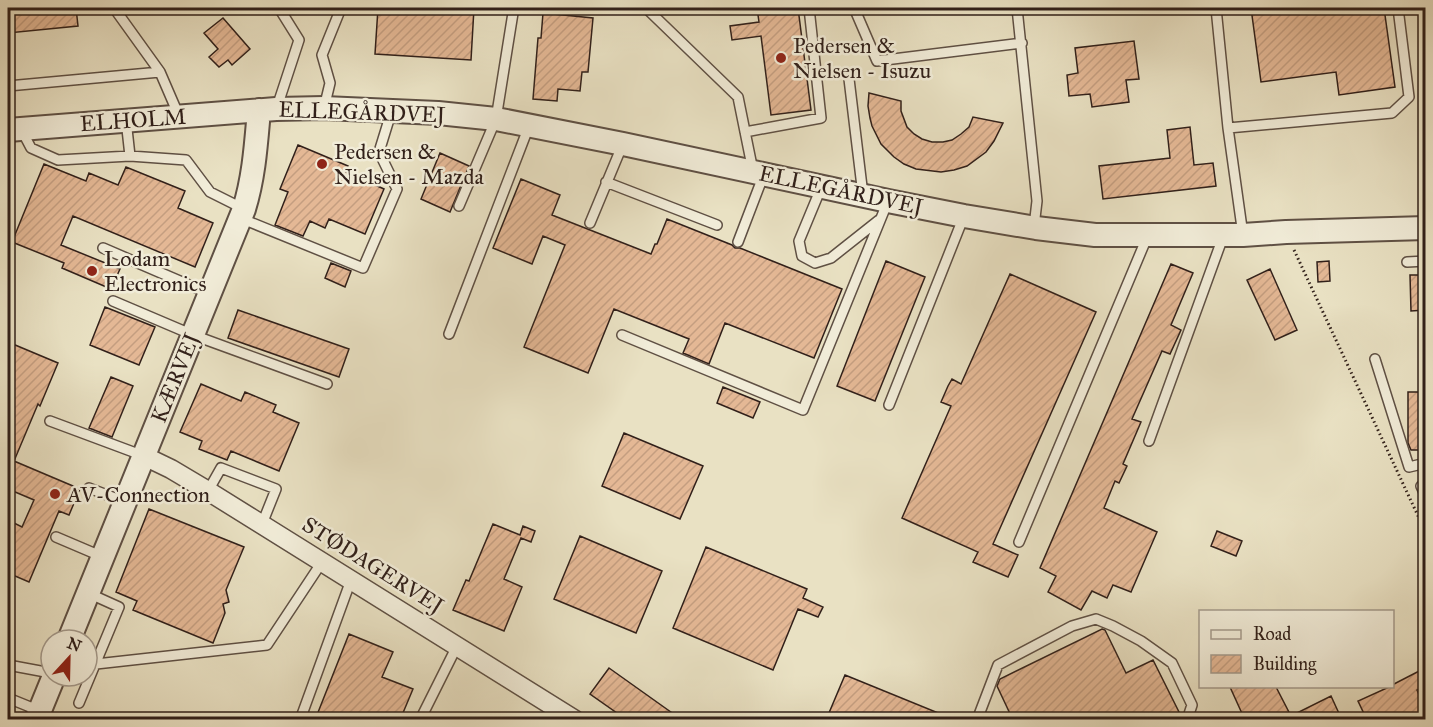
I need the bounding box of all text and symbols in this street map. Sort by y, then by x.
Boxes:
place label: Pedersen & Nielsen - Isuzu [793,32,931,84]
marker: Pedersen & Nielsen - Isuzu [774,51,788,65]
street label: ELLEGÅRDVEJ [278,96,446,128]
street label: ELHOLM [79,103,187,137]
place label: Pedersen & Nielsen - Mazda [334,138,484,190]
marker: Pedersen & Nielsen - Mazda [315,157,329,171]
street label: ELLEGÅRDVEJ [756,159,926,221]
place label: Lodam Electronics [104,245,206,297]
marker: Lodam Electronics [85,264,99,278]
street label: KÆRVEJ [145,329,205,427]
place label: AV-Connection [66,481,210,508]
marker: AV-Connection [48,487,62,501]
street label: STØDAGERVEJ [297,511,449,619]
legend [1199,610,1394,688]
text: Road [1253,623,1291,645]
north arrow [39,628,99,688]
text: N [65,633,85,656]
text: Building [1253,653,1317,676]

